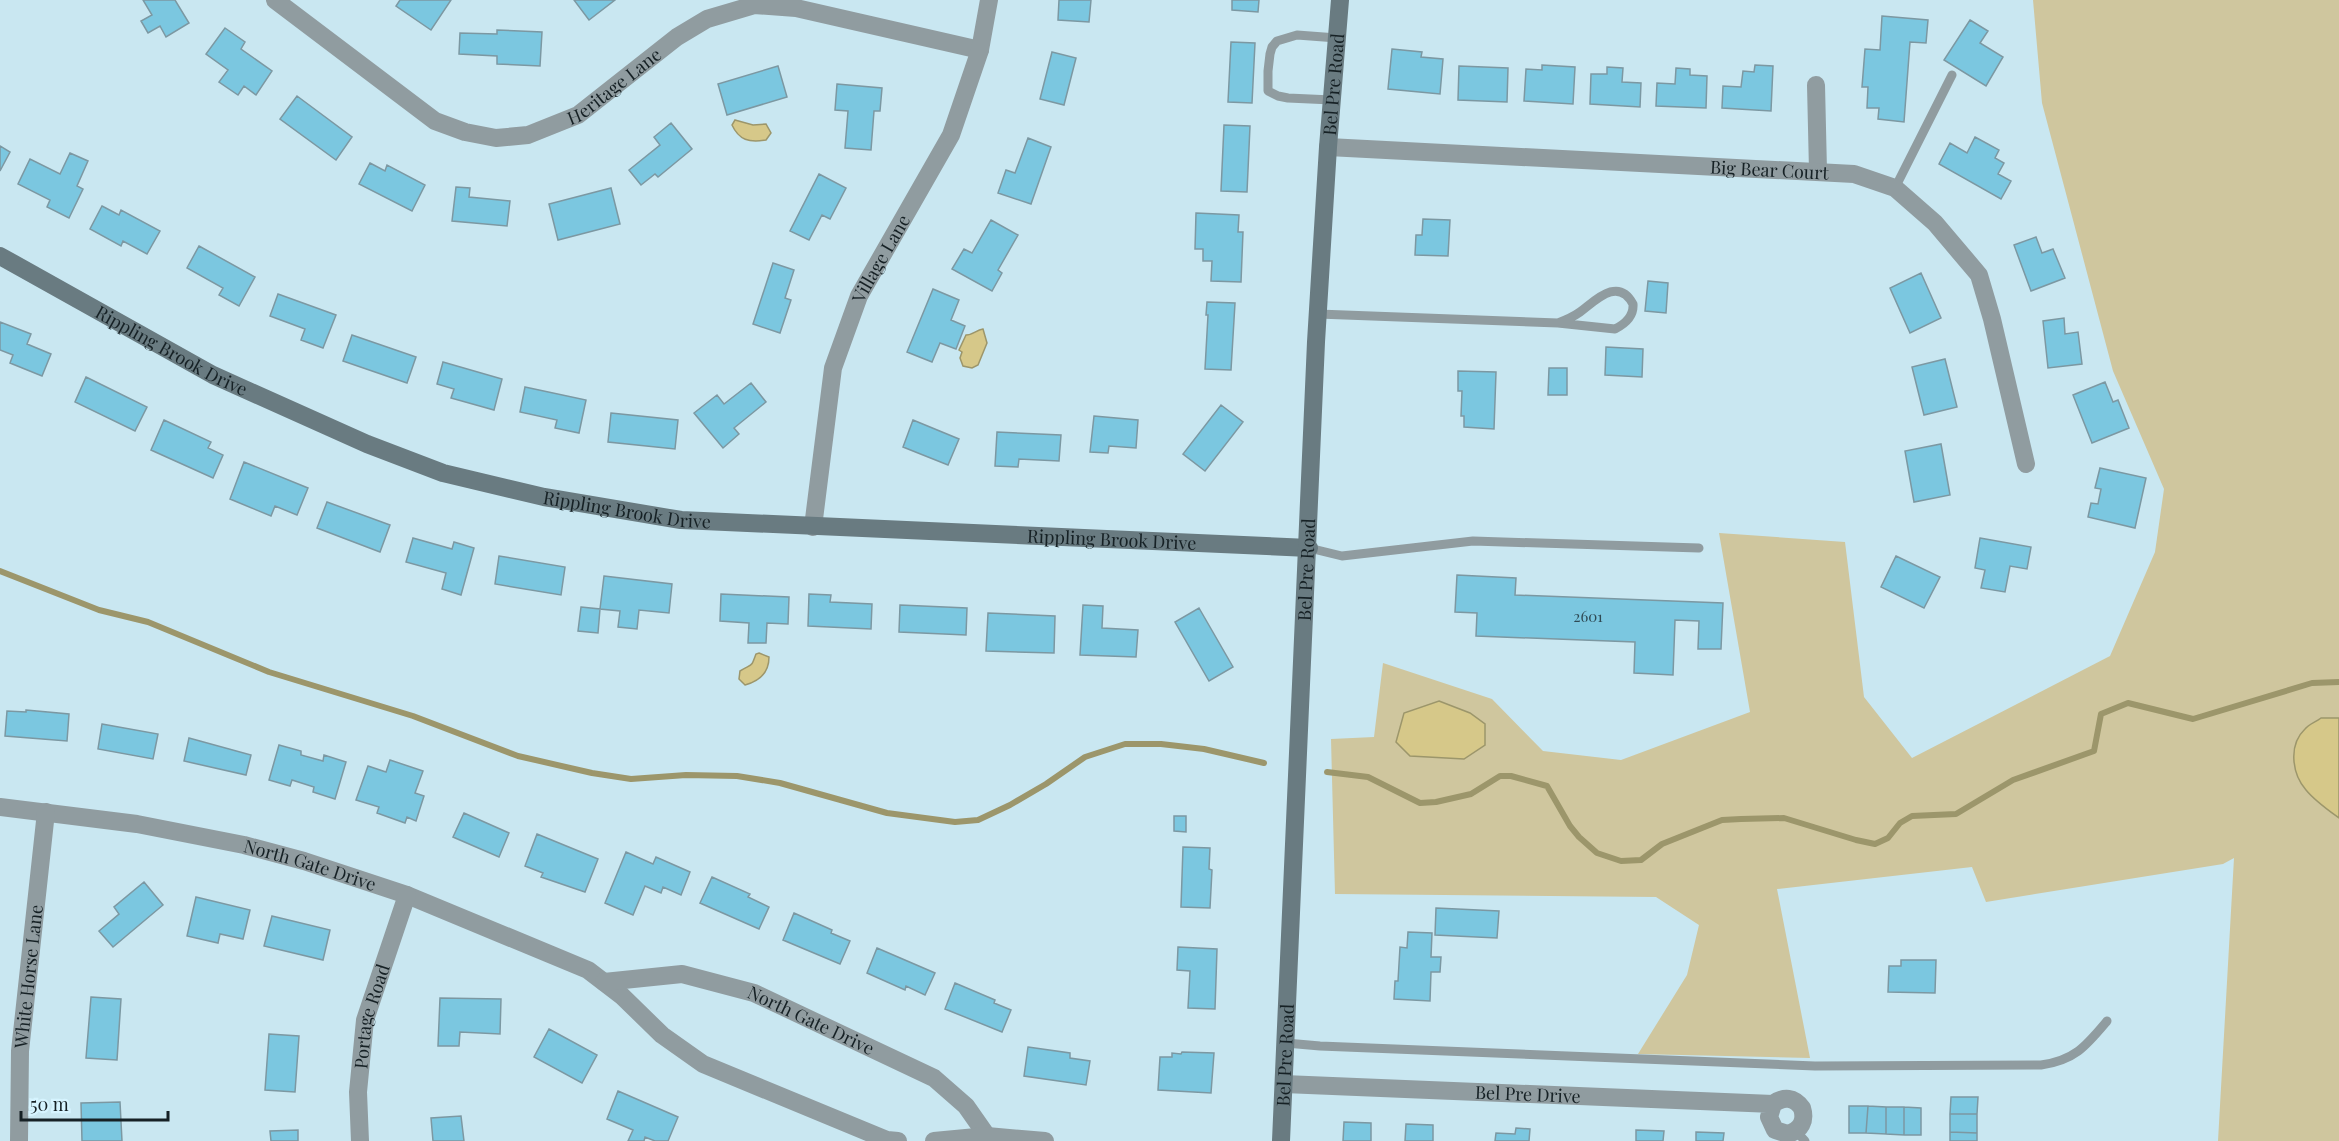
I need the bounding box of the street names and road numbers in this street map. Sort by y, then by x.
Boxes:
street label: Bel Pre Road [1317,32,1349,137]
street label: Heritage Lane [563,42,666,130]
street label: Big Bear Court [1709,155,1830,185]
street label: Village Lane [845,210,915,306]
street label: Rippling Brook Drive [91,300,251,401]
street label: Rippling Brook Drive [541,485,711,533]
street label: Bel Pre Road [1292,517,1320,621]
street label: Rippling Brook Drive [1027,523,1197,555]
street label: North Gate Drive [241,833,379,896]
street label: White Horse Lane [8,903,48,1050]
street label: Portage Road [348,960,395,1070]
street label: North Gate Drive [744,980,878,1060]
street label: Bel Pre Road [1271,1003,1299,1107]
street label: Bel Pre Drive [1474,1080,1581,1108]

